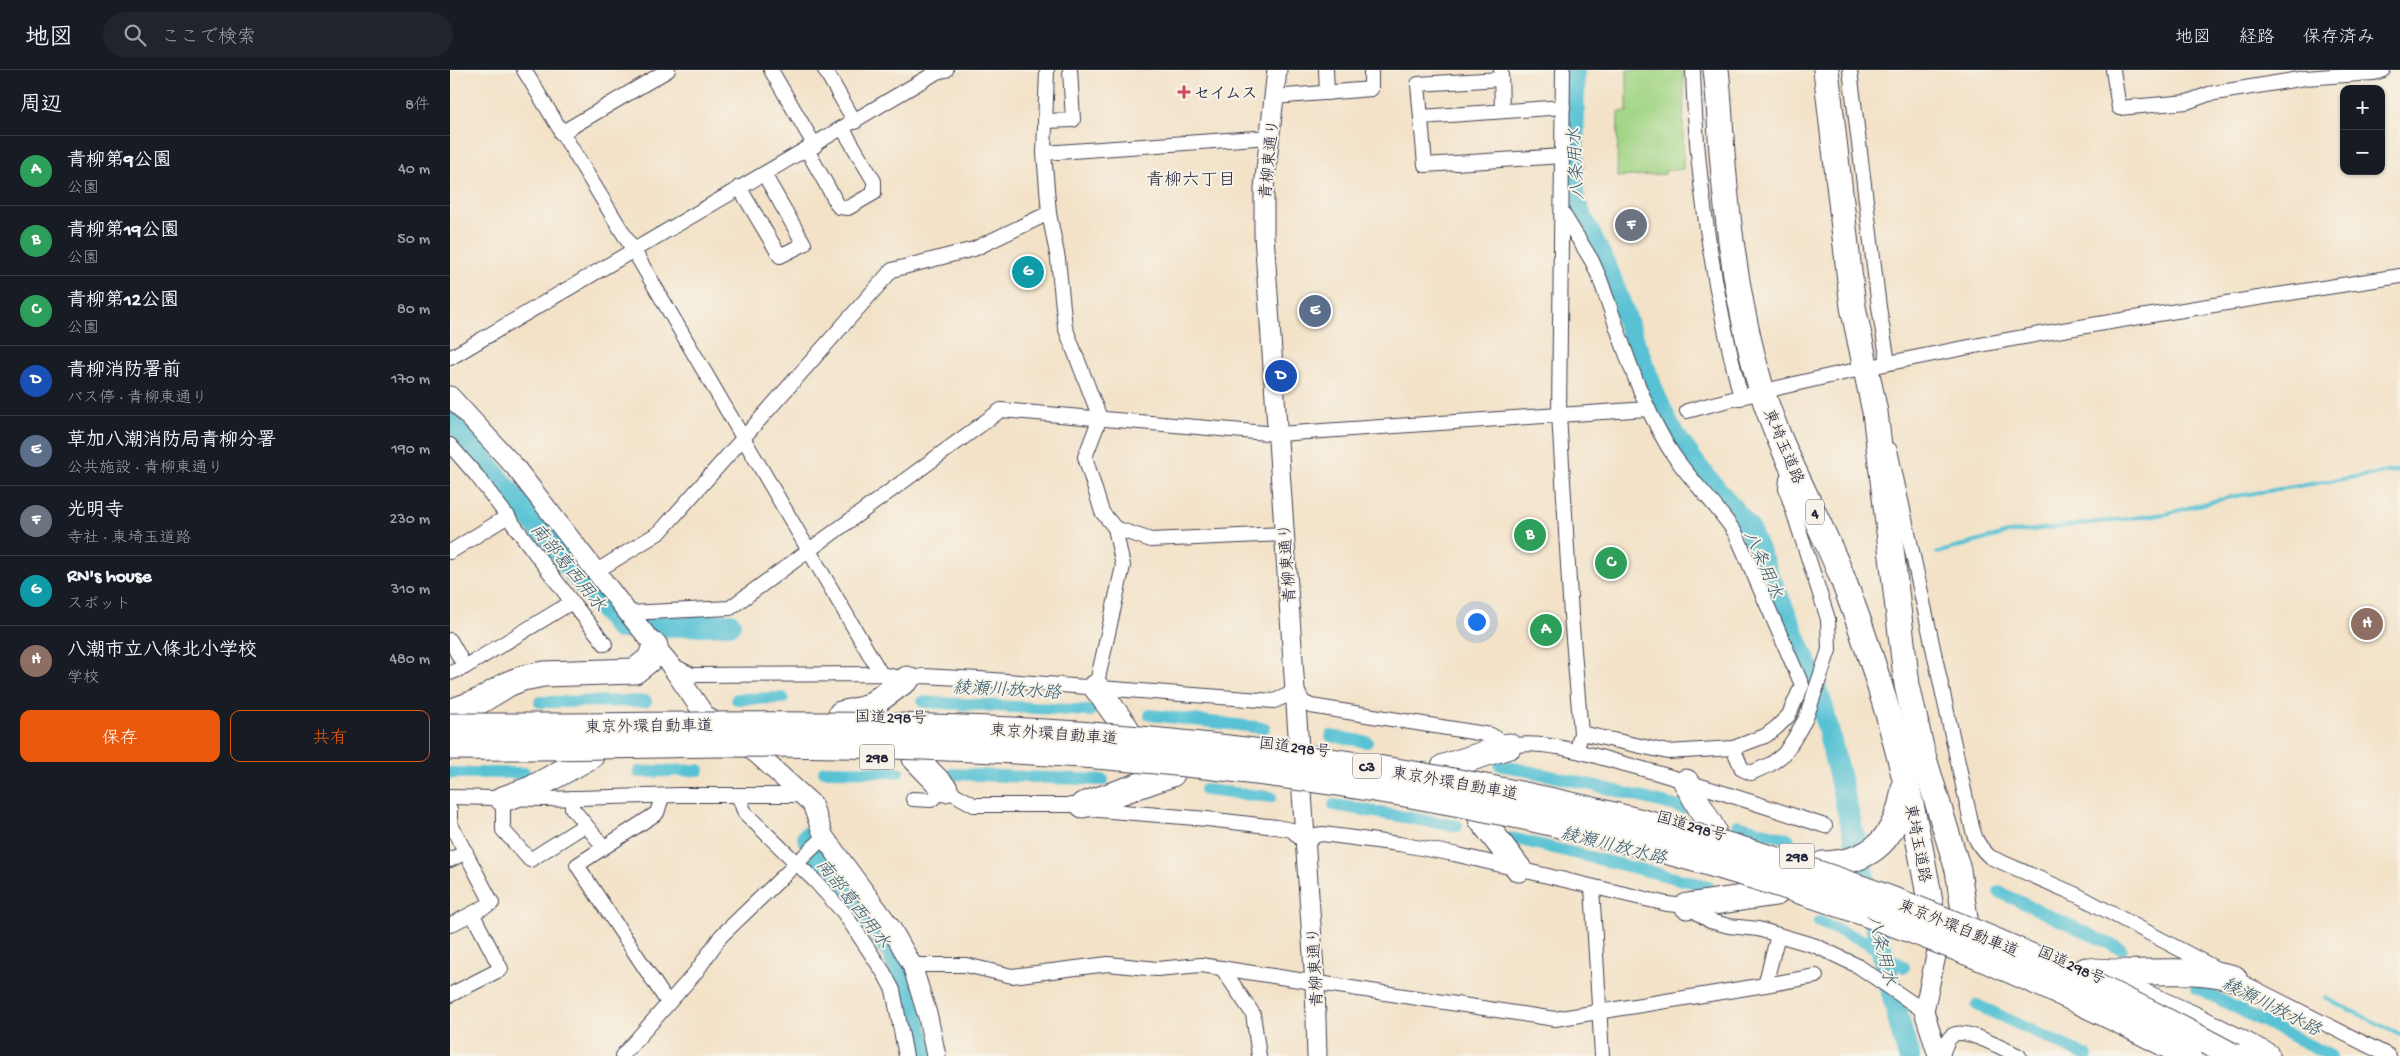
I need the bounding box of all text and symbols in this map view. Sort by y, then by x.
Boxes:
search box [103,12,453,57]
icon: search [121,21,149,49]
text: 地図 [25,25,73,54]
text: ここで検索 [161,27,256,50]
text: 地図 [2175,28,2211,49]
text: 経路 [2239,28,2275,49]
text: 保存済み [2303,28,2375,49]
map controls [2340,85,2385,175]
button: + [2340,85,2385,130]
marker: セイムス [1178,86,1190,98]
place label: セイムス [1194,86,1257,105]
text: 周辺 [20,94,62,119]
text: 8件 [405,97,430,116]
street label: 青柳東通り [1256,118,1285,200]
water label: 八条用水 [1564,127,1590,200]
button: − [2340,130,2385,175]
text: 青柳第9公園 [67,150,172,173]
text: A [31,161,41,180]
text: 40 m [398,161,430,180]
district label: 青柳六丁目 [1146,170,1236,192]
text: 公園 [67,180,99,199]
pin: F [1615,206,1647,244]
text: 青柳第19公園 [67,220,179,243]
text: B [32,231,40,250]
text: 50 m [397,231,430,250]
text: 公園 [67,250,99,269]
pin: G [1012,253,1044,291]
text: 青柳第12公園 [67,290,179,313]
pin: E [1299,292,1331,330]
text: C [32,301,40,320]
text: 80 m [397,301,430,320]
text: 公園 [67,320,99,339]
pin: D [1265,357,1297,395]
text: 青柳消防署前 [67,360,181,383]
text: D [31,371,41,390]
text: 170 m [391,371,430,390]
text: バス停 · 青柳東通り [67,390,208,409]
street label: 東埼玉道路 [1757,406,1808,488]
text: 草加八潮消防局青柳分署 [67,430,276,453]
text: E [31,441,41,460]
text: 190 m [391,441,430,460]
text: 公共施設 · 青柳東通り [67,460,224,479]
text: 光明寺 [67,500,124,523]
road number: 4 [1806,500,1824,524]
text: F [32,511,40,530]
text: 230 m [390,511,430,530]
pin: B [1514,516,1546,554]
water label: 南部葛西用水 [525,519,610,617]
street label: 青柳東通り [1275,522,1302,603]
water label: 八条用水 [1737,527,1787,602]
text: 寺社 · 東埼玉道路 [67,530,192,549]
pin: C [1595,544,1627,582]
text: RN's house [67,566,151,589]
text: G [31,581,41,600]
text: 310 m [391,581,430,600]
text: スポット [67,596,131,615]
pin: H [2351,605,2383,643]
your location [1464,609,1490,635]
pin: A [1530,611,1562,649]
text: 八潮市立八條北小学校 [67,640,257,663]
text: H [31,651,41,670]
text: 480 m [389,651,430,670]
text: 学校 [67,670,99,689]
water label: 綾瀬川放水路 [952,677,1062,705]
street label: 国道298号 [854,708,927,730]
button: 保存 [20,710,220,762]
button: 共有 [230,710,430,762]
street label: 東京外環自動車道 [585,716,713,739]
street label: 東京外環自動車道 [989,721,1118,750]
street label: 国道298号 [1257,735,1332,763]
road number: 298 [860,744,894,770]
road number: C3 [1353,754,1381,778]
street label: 東京外環自動車道 [1390,763,1519,806]
street label: 東埼玉道路 [1899,802,1934,885]
street label: 国道298号 [1654,808,1729,848]
water label: 綾瀬川放水路 [1558,823,1670,871]
road number: 298 [1780,844,1814,868]
water label: 南部葛西用水 [811,855,894,954]
street label: 東京外環自動車道 [1895,896,2021,963]
water label: 八条用水 [1862,913,1900,988]
street label: 青柳東通り [1304,926,1329,1007]
street label: 国道298号 [2034,943,2108,991]
water label: 綾瀬川放水路 [2218,973,2325,1043]

